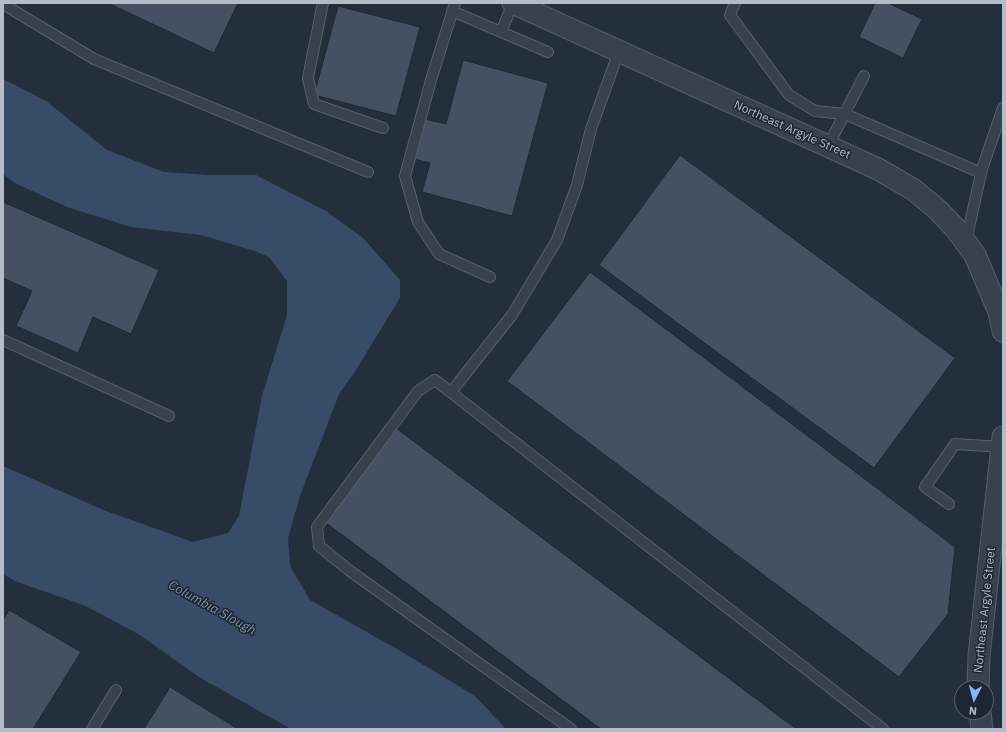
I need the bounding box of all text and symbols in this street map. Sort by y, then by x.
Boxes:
street label: Northeast Argyle Street [731,98,853,162]
street label: Northeast Argyle Street [971,546,999,674]
water label: Columbia Slough [166,578,258,638]
north arrow [954,680,994,720]
text: N [968,704,978,718]

